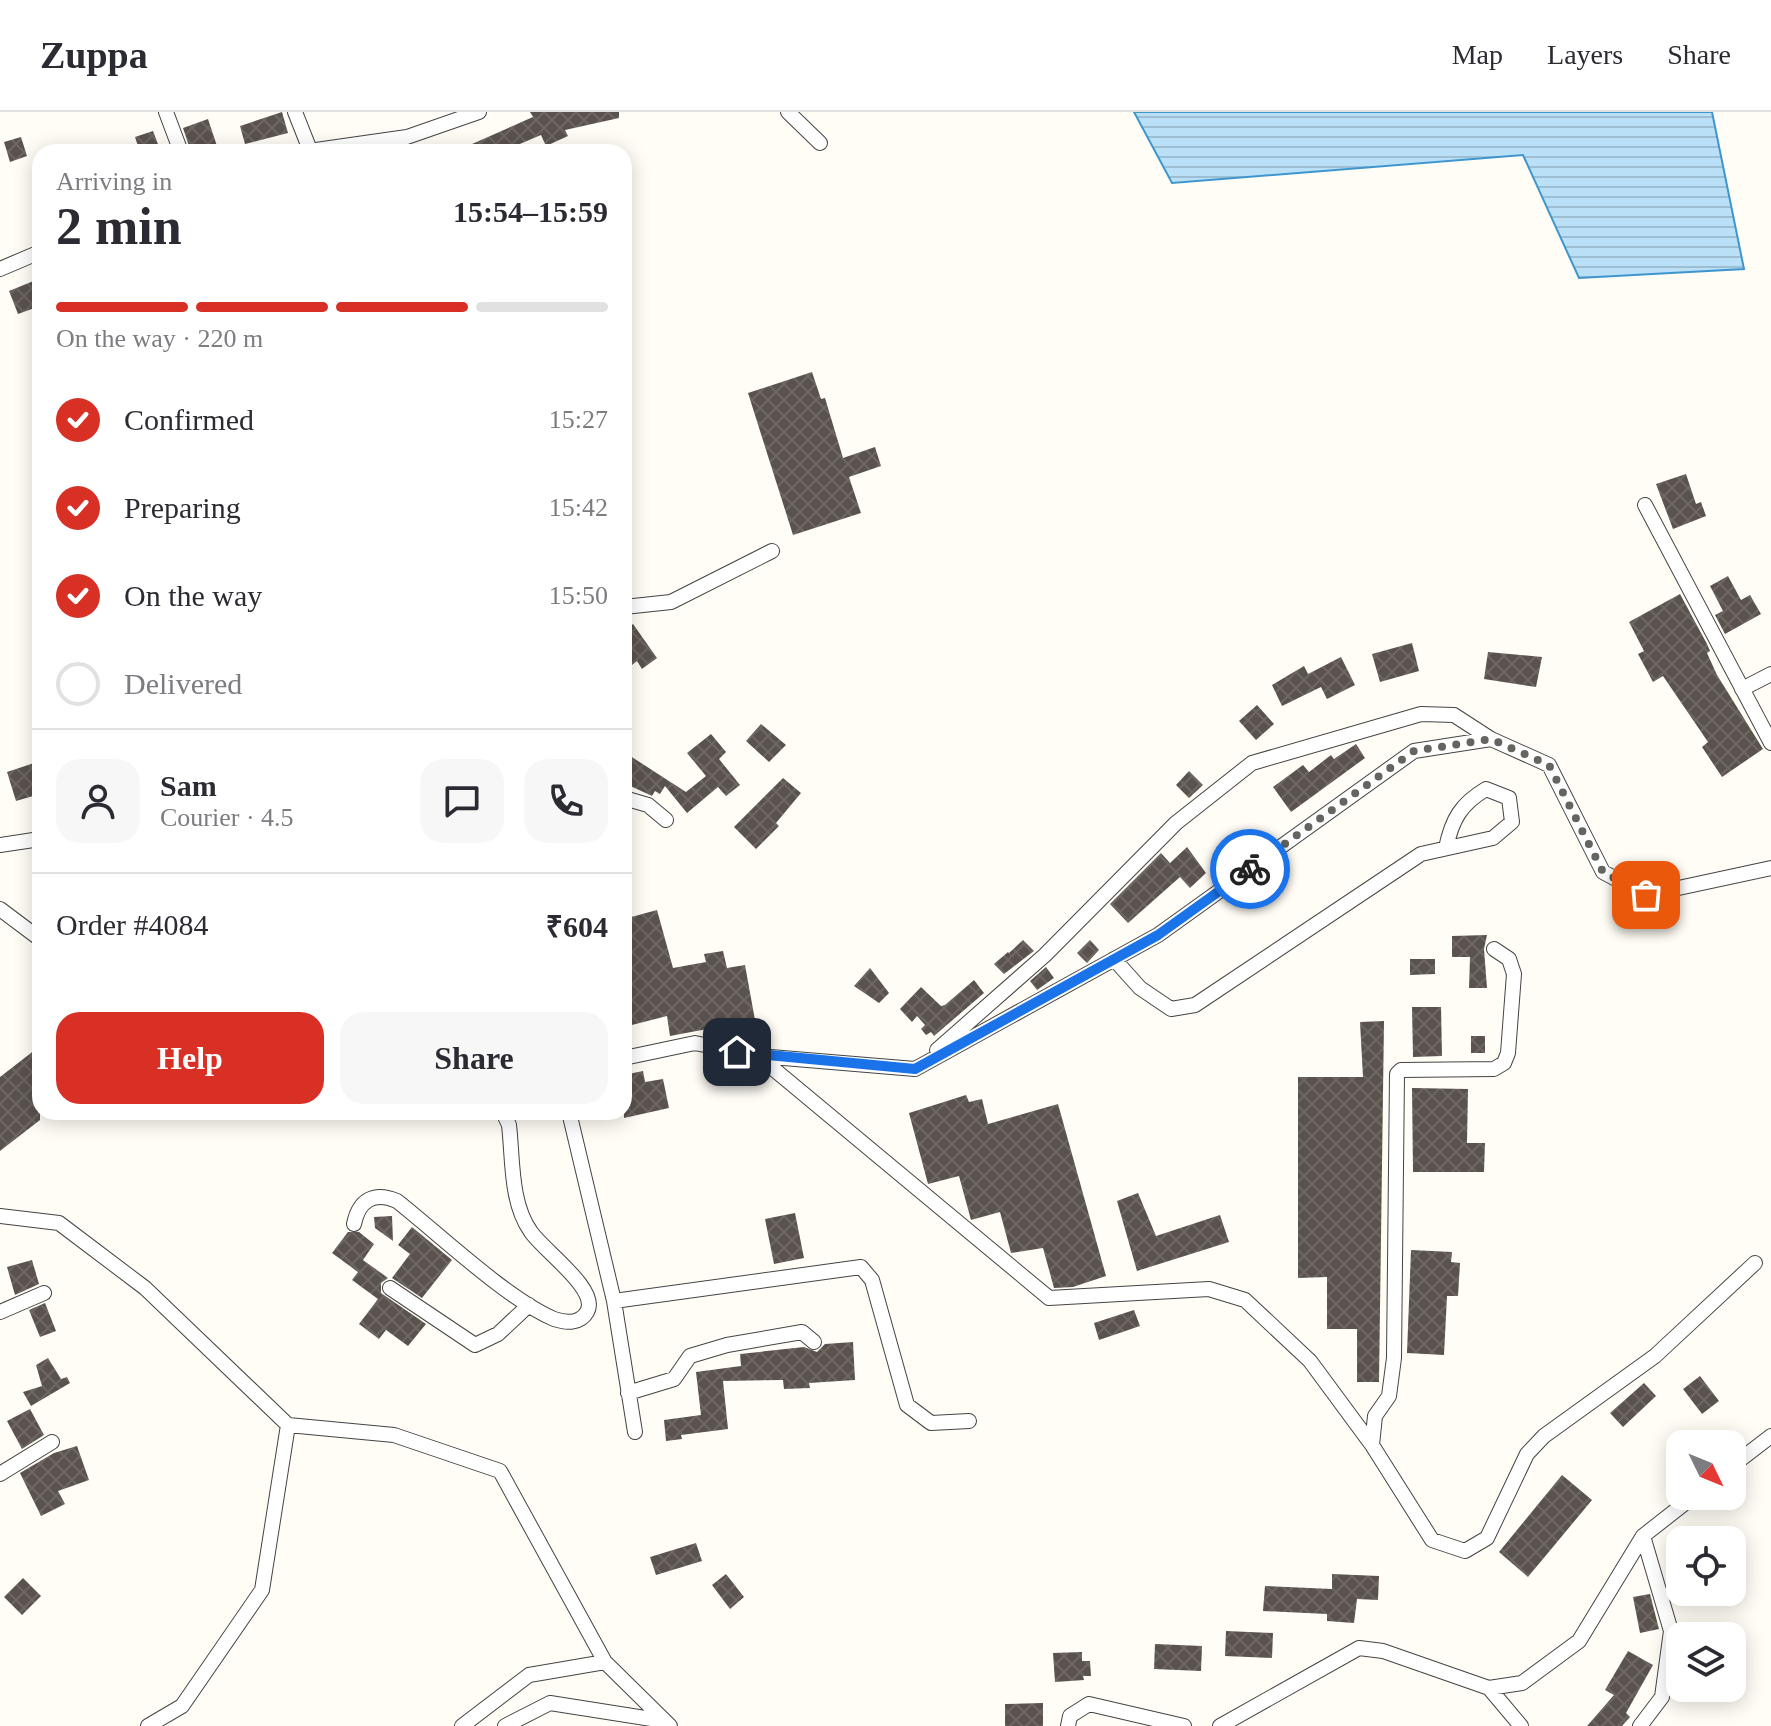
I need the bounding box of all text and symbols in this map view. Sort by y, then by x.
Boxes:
text: Zuppa [40,34,148,76]
text: Map [1452,39,1503,70]
text: Layers [1547,39,1623,70]
text: Share [1667,39,1731,70]
text: Arriving in [56,167,172,196]
text: 15:54–15:59 [453,195,608,228]
text: 2 min [56,198,182,255]
text: On the way · 220 m [56,324,263,353]
icon: check [56,398,100,442]
text: Confirmed [124,403,254,436]
text: 15:27 [549,405,608,434]
icon: check [56,486,100,530]
text: Preparing [124,491,241,524]
text: 15:42 [549,493,608,522]
icon: check [56,574,100,618]
text: On the way [124,579,262,612]
text: 15:50 [549,581,608,610]
text: Delivered [124,667,242,700]
button: person [56,759,140,843]
button: chat [420,759,504,843]
button: phone [524,759,608,843]
text: Sam [160,769,217,802]
text: Courier · 4.5 [160,803,294,832]
courier [1210,829,1290,909]
icon: bike [1228,847,1272,891]
pin [1612,861,1680,929]
icon: bag [1624,873,1668,917]
text: Order #4084 [56,908,208,941]
text: ₹604 [546,910,608,943]
button: Help [56,1012,324,1104]
button: Share [340,1012,608,1104]
pin [703,1018,771,1086]
icon: home [715,1030,759,1074]
north arrow [1666,1430,1746,1510]
map controls [1666,1430,1746,1702]
button: locate [1666,1526,1746,1606]
button: layers [1666,1622,1746,1702]

